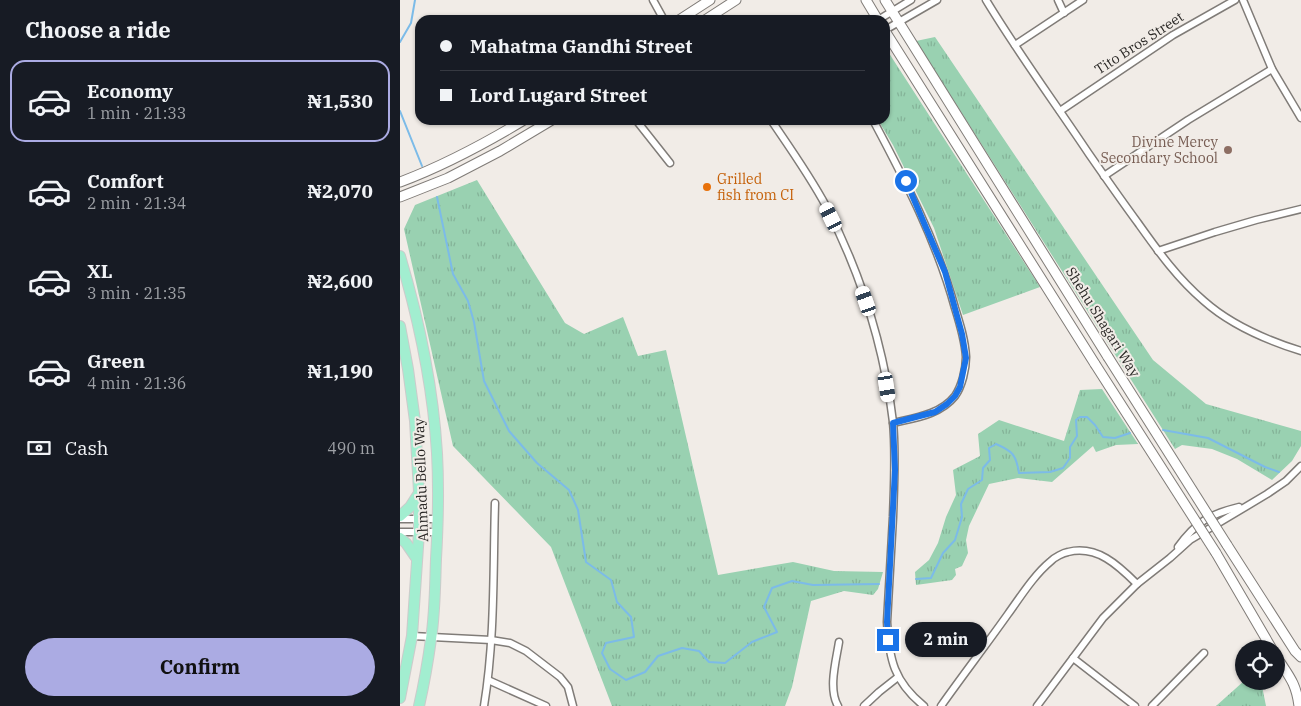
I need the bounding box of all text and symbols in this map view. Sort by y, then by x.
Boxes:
street label: Tito Bros Street [1091,8,1187,78]
text: Choose a ride [25,15,171,44]
text: Mahatma Gandhi Street [470,34,692,58]
icon: car [27,79,72,124]
text: Economy [87,79,173,103]
text: Lord Lugard Street [470,83,647,107]
text: ₦1,530 [307,89,373,113]
text: 1 min · 21:33 [87,103,186,123]
place label: Divine Mercy Secondary School [1101,133,1219,167]
marker: Divine Mercy Secondary School [1222,144,1234,156]
icon: car [27,169,72,214]
text: Comfort [87,169,164,193]
place label: Grilled fish from CI [717,170,794,204]
route start [895,170,917,192]
text: ₦2,070 [307,179,373,203]
marker: Grilled fish from CI [701,181,713,193]
text: 2 min · 21:34 [87,193,186,213]
car [817,200,844,234]
icon: car [27,259,72,304]
text: XL [87,259,113,283]
street label: Shehu Shagari Way [1062,264,1144,381]
text: ₦2,600 [307,269,373,293]
text: 3 min · 21:35 [87,283,186,303]
car [854,284,877,318]
icon: car [27,349,72,394]
text: Green [87,349,145,373]
text: ₦1,190 [307,359,373,383]
car [877,371,896,403]
text: 4 min · 21:36 [87,373,186,393]
street label: Ahmadu Bello Way [410,417,432,542]
icon: cash [25,434,53,462]
text: Cash [65,436,109,460]
text: 490 m [327,438,375,458]
callout: 2 min [906,622,988,658]
route end [877,629,899,651]
text: 2 min [924,629,968,649]
button: Confirm [25,638,375,696]
map controls [1235,640,1285,690]
button: locate [1235,640,1285,690]

